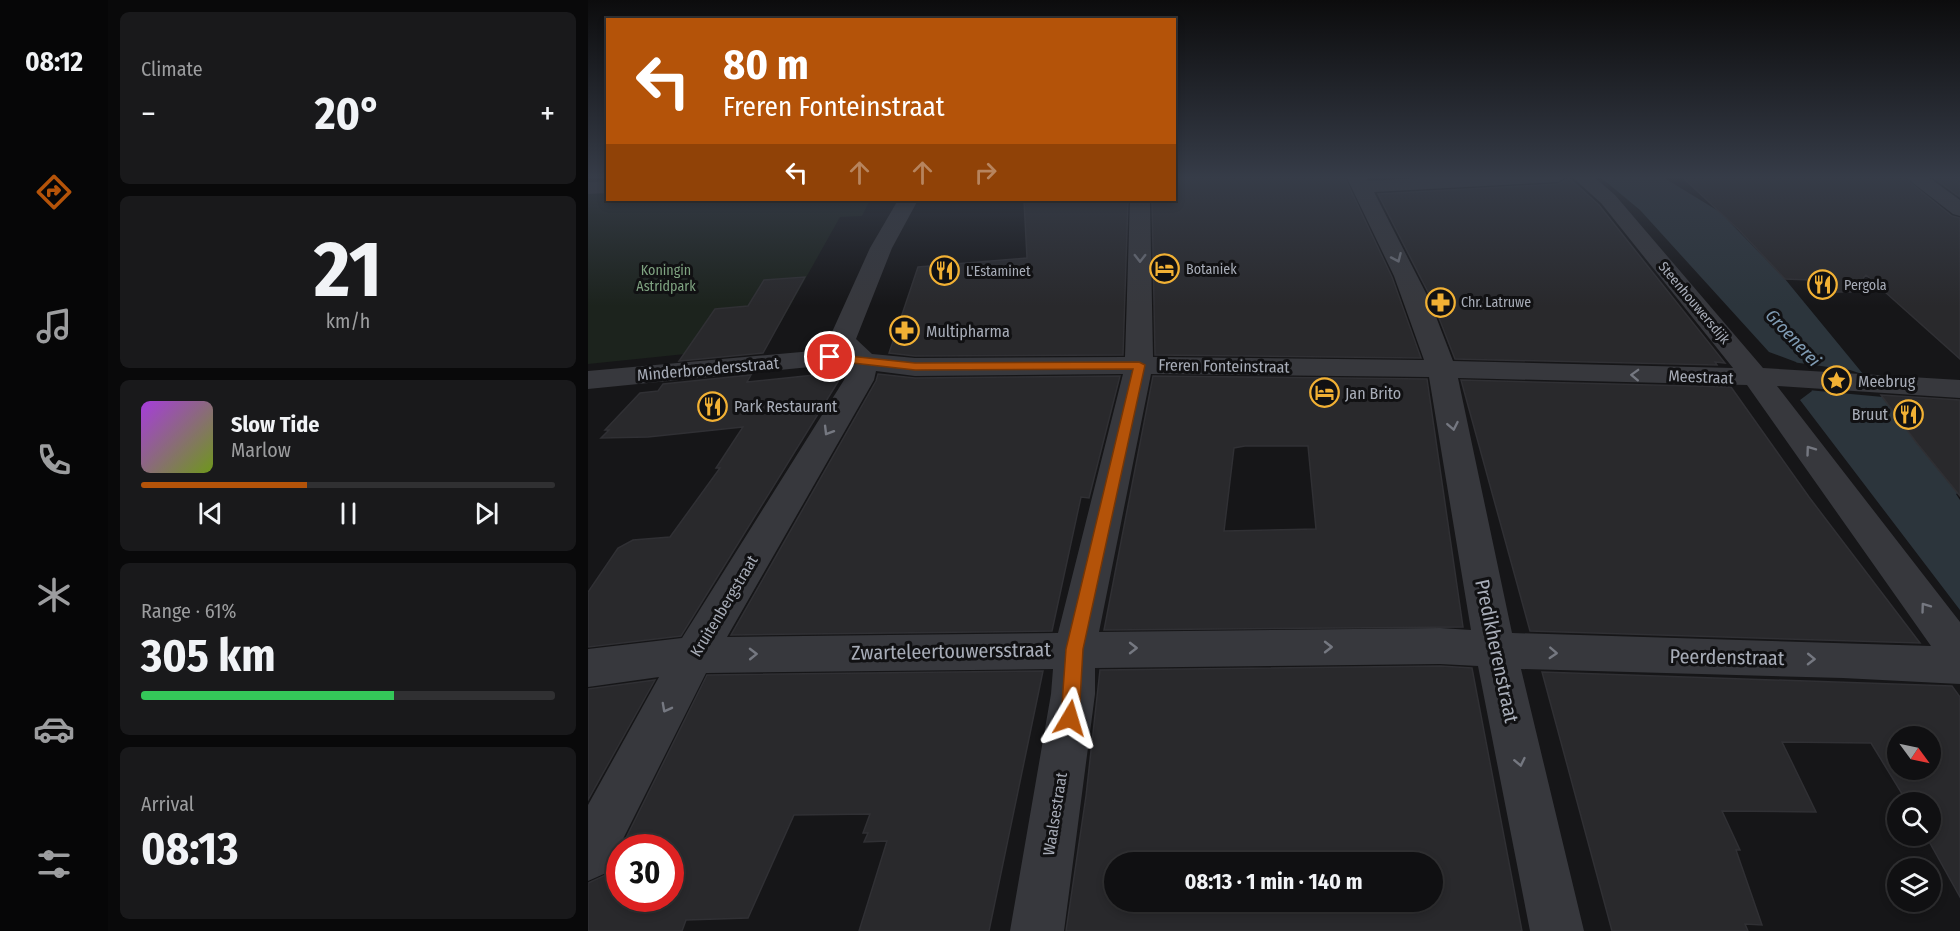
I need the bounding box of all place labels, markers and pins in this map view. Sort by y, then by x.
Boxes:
hotel icon: Botaniek [1149,253,1181,285]
restaurant icon: L'Estaminet [929,255,961,287]
place label: Botaniek [1186,261,1237,278]
place label: L'Estaminet [966,263,1031,280]
restaurant icon: Pergola [1807,269,1839,301]
place label: Pergola [1844,277,1887,294]
pharmacy icon: Chr. Latruwe [1424,286,1456,318]
place label: Chr. Latruwe [1461,294,1531,311]
pharmacy icon: Multipharma [889,315,921,347]
place label: Multipharma [926,322,1010,341]
pin [804,331,855,382]
place icon: Meebrug [1821,365,1853,397]
place label: Meebrug [1858,372,1916,391]
hotel icon: Jan Brito [1308,377,1340,409]
place label: Jan Brito [1345,384,1401,403]
restaurant icon: Park Restaurant [697,390,729,422]
place label: Park Restaurant [734,397,838,416]
restaurant icon: Bruut [1893,398,1925,430]
place label: Bruut [1852,405,1889,424]

